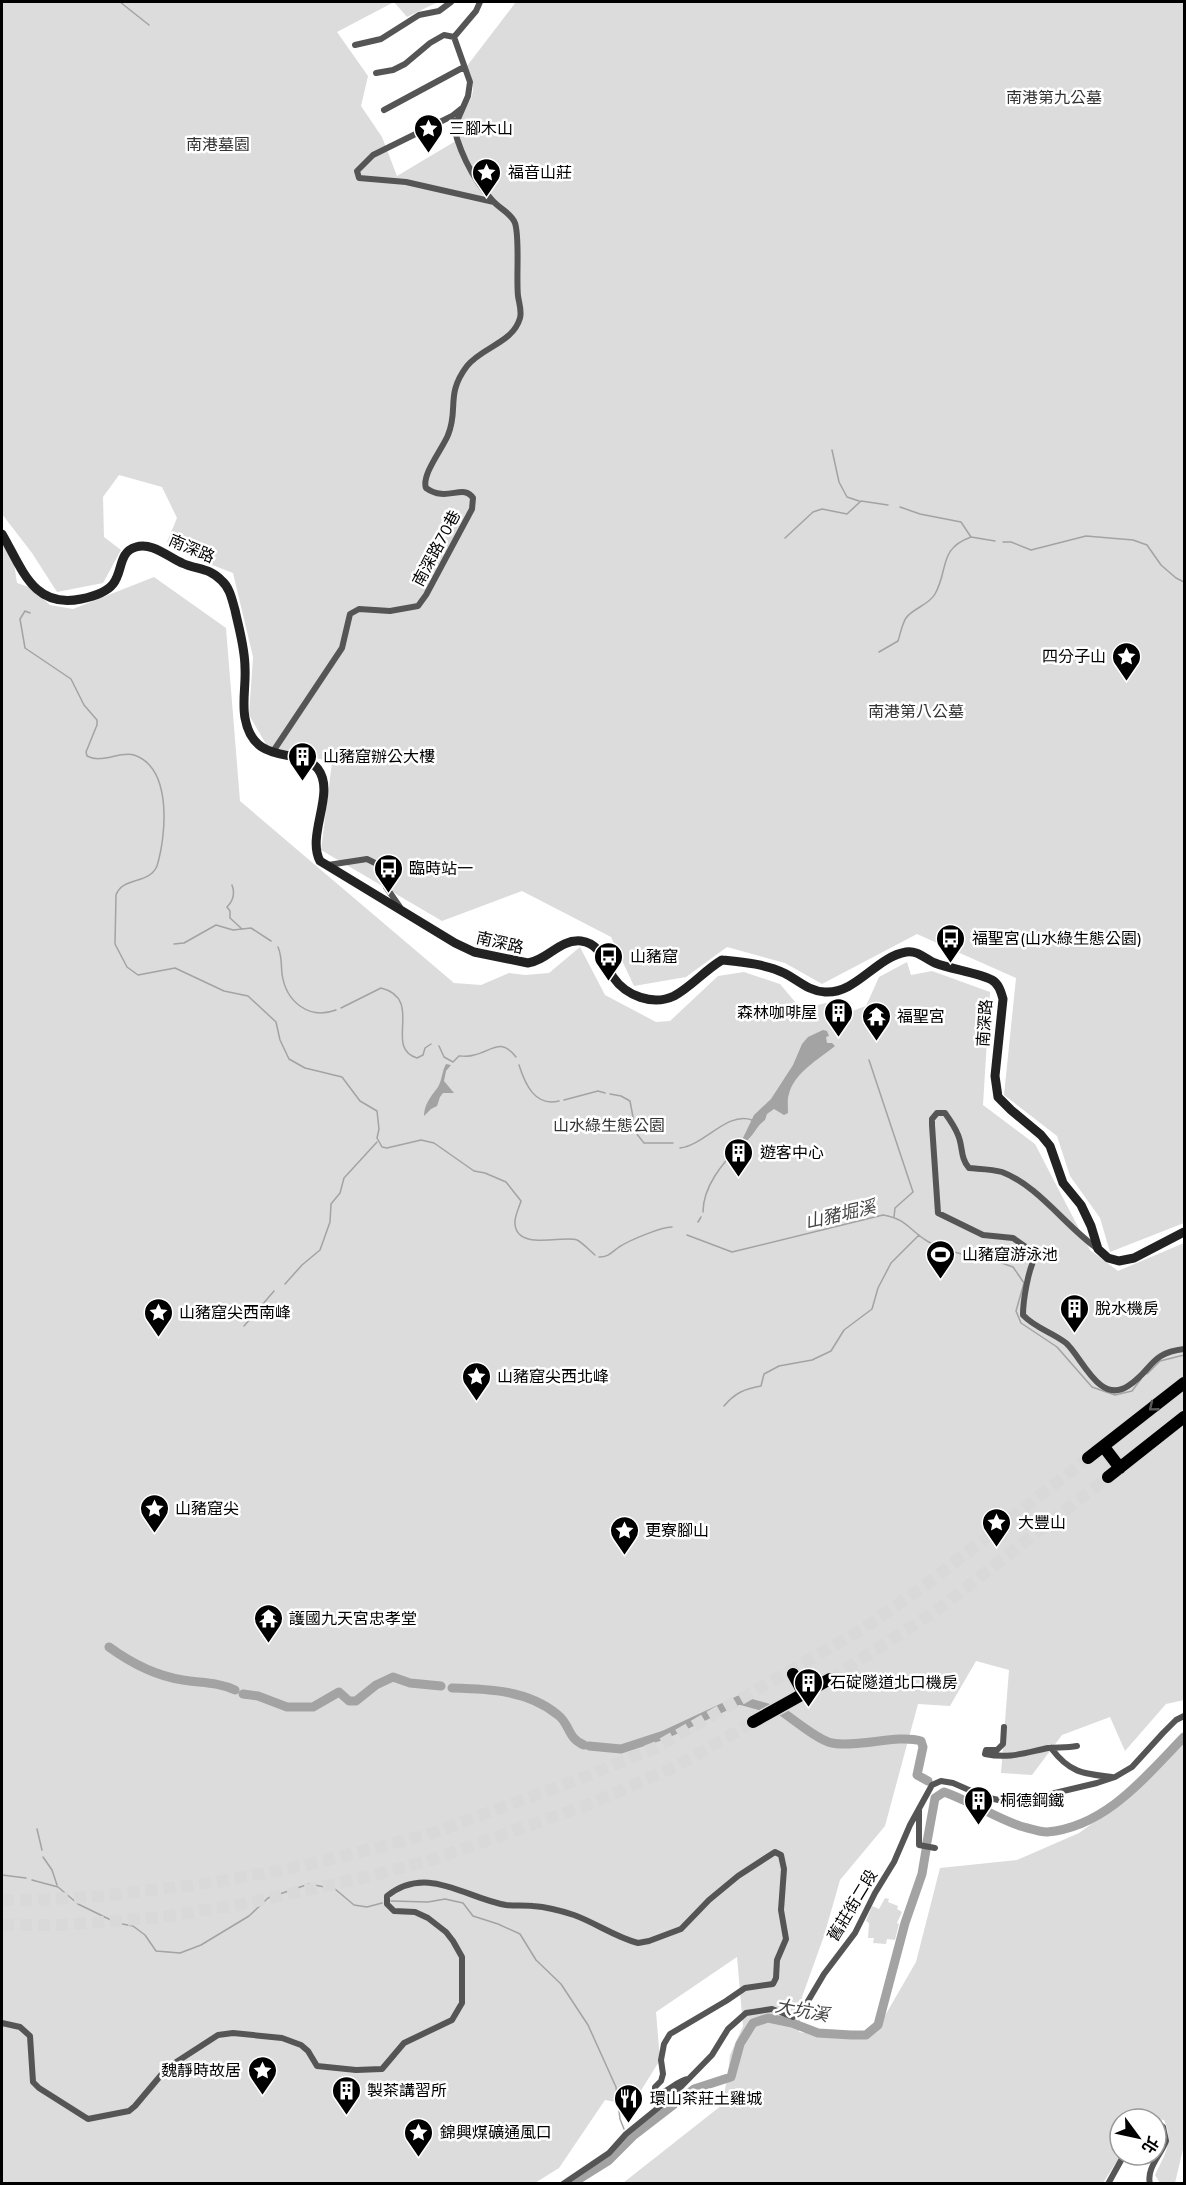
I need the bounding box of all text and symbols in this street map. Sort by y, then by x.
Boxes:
park label: 南港第九公墓 [1006,87,1102,107]
place icon: 三腳木山 [412,112,444,154]
place label: 三腳木山 [449,118,513,138]
park label: 南港墓園 [186,134,250,154]
place icon: 福音山莊 [471,156,503,198]
place label: 福音山莊 [508,162,572,182]
street label: 南深路70巷 [408,507,464,589]
street label: 南深路 [166,529,218,567]
place icon: 四分子山 [1111,640,1143,682]
place label: 四分子山 [1042,646,1106,666]
park label: 南港第八公墓 [868,701,964,721]
building icon: 山豬窟辦公大樓 [286,740,318,782]
place label: 山豬窟辦公大樓 [323,746,435,766]
bus stop icon: 臨時站一 [372,852,404,894]
place label: 臨時站一 [409,858,473,878]
bus stop icon: 福聖宮(山水綠生態公園) [935,922,967,964]
street label: 南深路 [474,927,526,957]
place label: 福聖宮(山水綠生態公園) [972,928,1142,948]
bus stop icon: 山豬窟 [593,940,625,982]
place label: 山豬窟 [630,946,678,966]
building icon: 森林咖啡屋 [822,996,854,1038]
street label: 南深路 [972,998,996,1048]
temple icon: 福聖宮 [860,1000,892,1042]
place label: 森林咖啡屋 [737,1002,817,1022]
place label: 福聖宮 [897,1006,945,1026]
park label: 山水綠生態公園 [553,1115,665,1135]
building icon: 遊客中心 [723,1136,755,1178]
place label: 遊客中心 [760,1142,824,1162]
water label: 山豬堀溪 [802,1194,881,1233]
sports icon: 山豬窟游泳池 [925,1238,957,1280]
place label: 山豬窟游泳池 [962,1244,1058,1264]
building icon: 脫水機房 [1058,1292,1090,1334]
place icon: 山豬窟尖西南峰 [142,1296,174,1338]
place label: 脫水機房 [1095,1298,1159,1318]
place label: 山豬窟尖西南峰 [179,1302,291,1322]
place icon: 山豬窟尖西北峰 [460,1360,492,1402]
place label: 山豬窟尖西北峰 [497,1366,609,1386]
one-way arrow [1149,1400,1160,1411]
place icon: 山豬窟尖 [138,1492,170,1534]
place label: 山豬窟尖 [175,1498,239,1518]
place icon: 大豐山 [981,1506,1013,1548]
place label: 大豐山 [1018,1512,1066,1532]
place icon: 更寮腳山 [608,1514,640,1556]
place label: 更寮腳山 [645,1520,709,1540]
temple icon: 護國九天宮忠孝堂 [252,1602,284,1644]
place label: 護國九天宮忠孝堂 [289,1608,417,1628]
building icon: 石碇隧道北口機房 [793,1666,825,1708]
place label: 石碇隧道北口機房 [830,1672,958,1692]
building icon: 桐德鋼鐵 [963,1784,995,1826]
place label: 桐德鋼鐵 [1000,1790,1064,1810]
street label: 舊莊街二段 [823,1866,881,1944]
water label: 大坑溪 [773,1994,834,2027]
place icon: 魏靜時故居 [246,2054,278,2096]
place label: 魏靜時故居 [161,2060,241,2080]
building icon: 製茶講習所 [330,2074,362,2116]
place label: 製茶講習所 [367,2080,447,2100]
restaurant icon: 環山茶莊土雞城 [613,2082,645,2124]
place label: 環山茶莊土雞城 [650,2088,762,2108]
north arrow [1108,2107,1168,2167]
place icon: 錦興煤礦通風口 [403,2116,435,2158]
place label: 錦興煤礦通風口 [440,2122,552,2142]
text: 北 [1138,2133,1163,2157]

